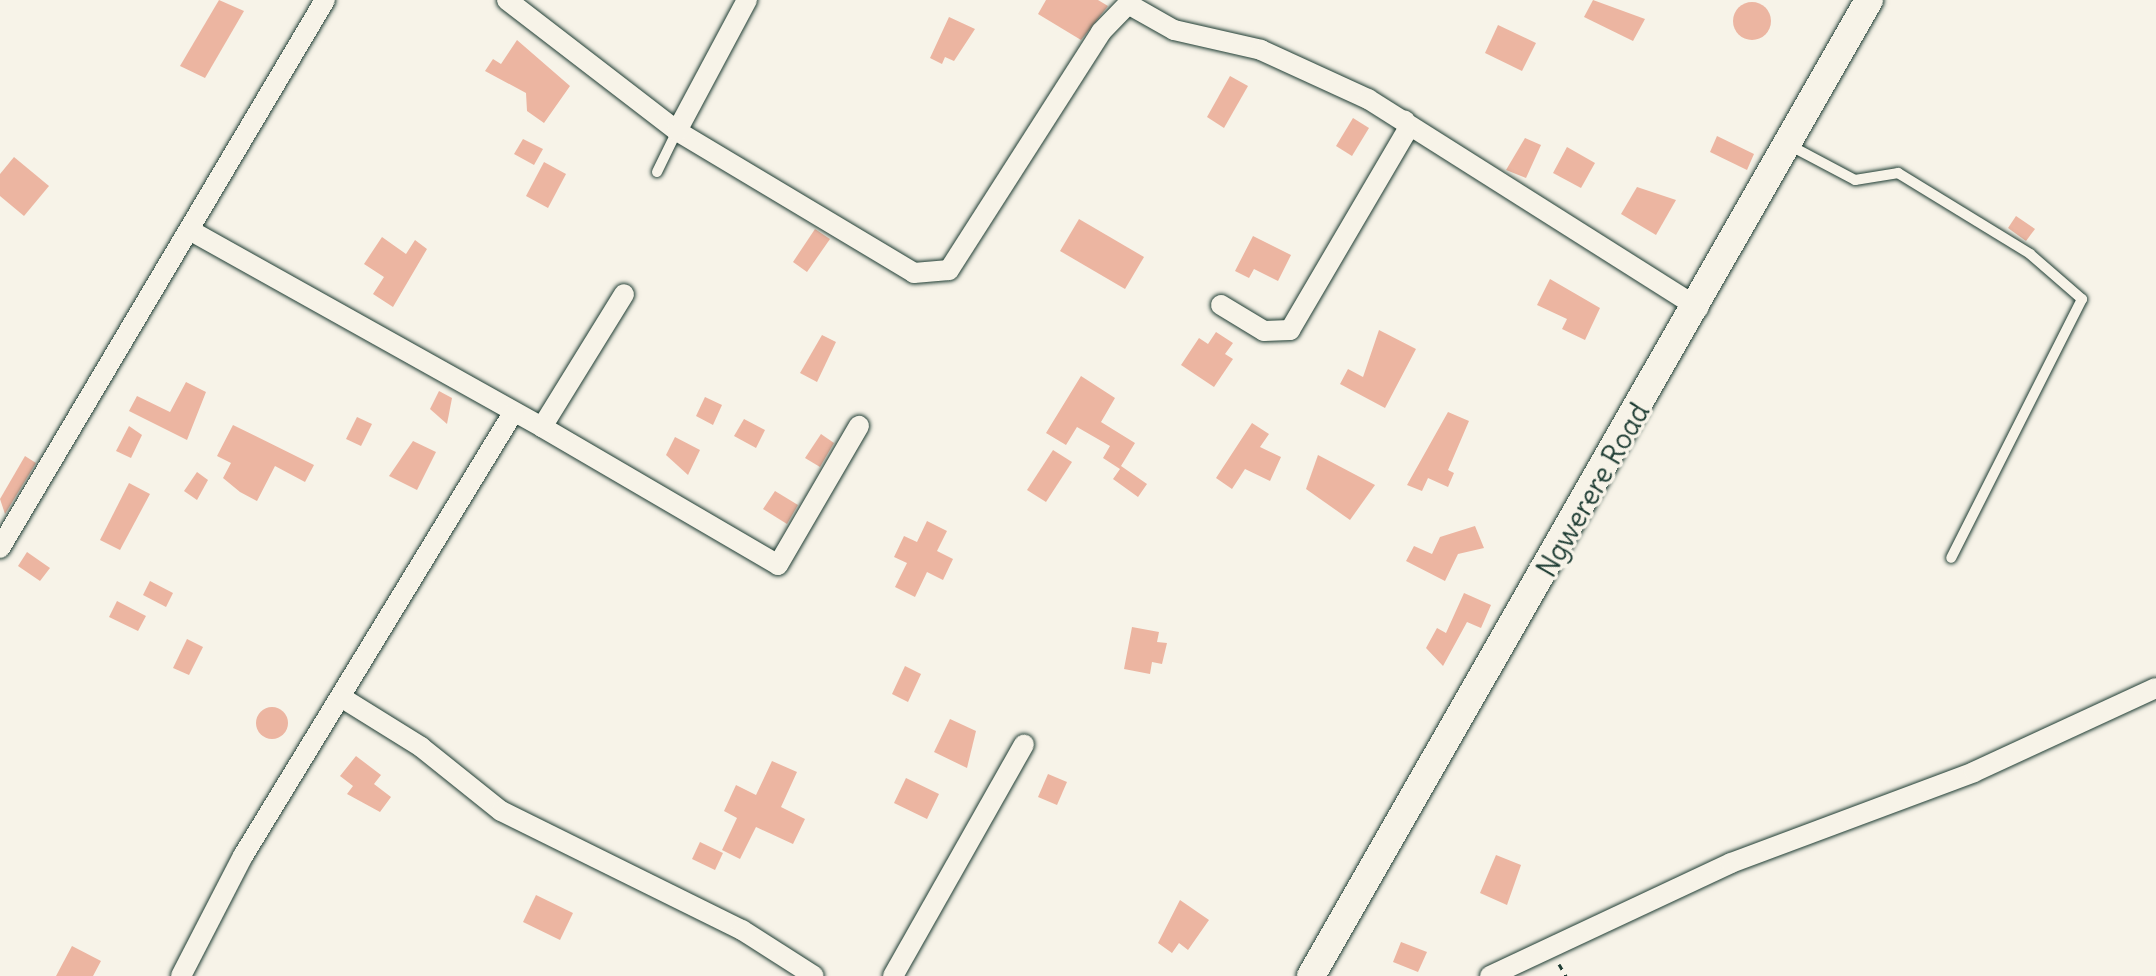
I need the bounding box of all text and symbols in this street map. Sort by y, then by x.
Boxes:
street label: Ngwerere Road [1530,397,1656,583]

